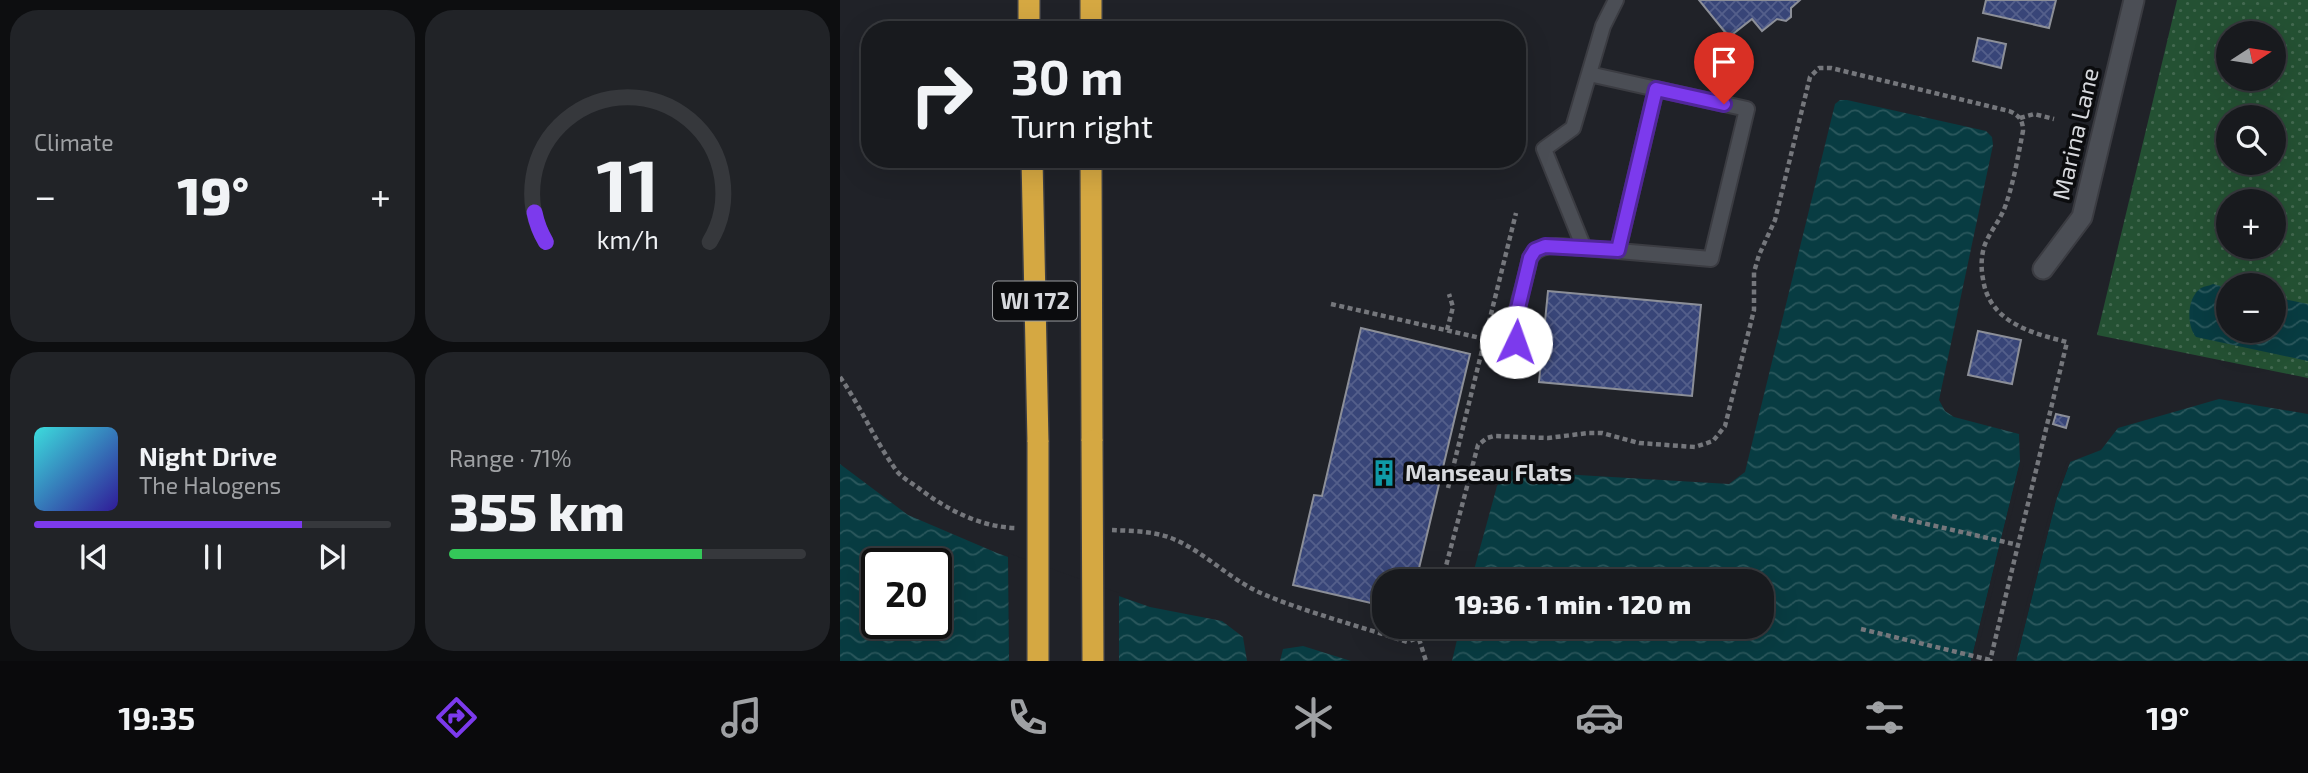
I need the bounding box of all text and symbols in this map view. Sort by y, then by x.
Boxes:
north arrow [2216,21,2286,91]
map controls [2216,21,2286,343]
pin [1694,32,1754,104]
icon: arrive [1705,43,1743,81]
text: 30 m [1011,46,1123,105]
icon: right [896,49,987,140]
street label: Marina Lane [2045,65,2104,203]
button: search [2216,105,2286,175]
text: Turn right [1011,106,1153,144]
text: Climate [34,128,114,156]
text: 11 [596,139,659,227]
text: 19° [177,163,249,225]
text: − [34,172,56,218]
text: + [370,172,391,218]
button: + [2216,189,2286,259]
text: km/h [596,224,659,254]
button: − [2216,273,2286,343]
road number: WI 172 [993,282,1077,320]
position arrow [1479,305,1553,379]
text: Night Drive [139,440,277,471]
text: Range · 71% [449,444,571,472]
place label: Manseau Flats [1405,457,1572,486]
building icon: Manseau Flats [1369,458,1399,488]
text: The Halogens [139,471,281,499]
text: 355 km [449,479,625,541]
icon: previous [75,538,113,576]
icon: pause [194,538,232,576]
icon: next [313,538,351,576]
speed limit sign: 20 [861,548,952,639]
text: 19:36 · 1 min · 120 m [1455,588,1691,619]
icon: directions [432,693,481,742]
icon: music [717,693,766,742]
icon: phone [1003,693,1052,742]
icon: climate [1289,693,1338,742]
icon: car [1575,693,1624,742]
icon: filters [1860,693,1909,742]
text: 19:35 [118,698,195,736]
text: 19° [2146,698,2190,736]

